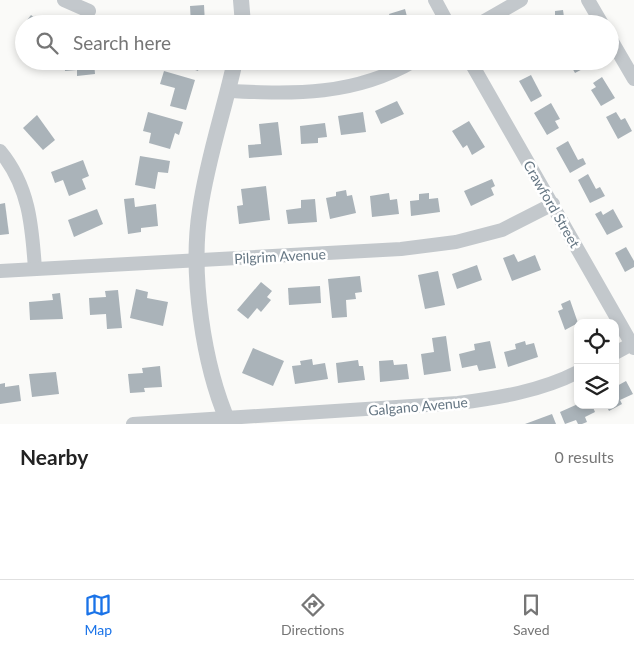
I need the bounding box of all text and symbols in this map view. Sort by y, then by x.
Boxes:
search box [15,15,619,70]
icon: search [33,29,61,57]
text: Search here [73,31,171,54]
street label: Crawford Street [520,157,584,251]
street label: Pilgrim Avenue [234,245,326,267]
map controls [574,319,619,409]
button: locate [574,319,619,364]
button: layers [574,364,619,409]
street label: Galgano Avenue [367,393,469,419]
text: Nearby [20,444,88,469]
text: 0 results [554,447,614,466]
tab: Map [84,591,112,638]
tab: Directions [281,591,344,638]
tab: Saved [513,591,550,638]

